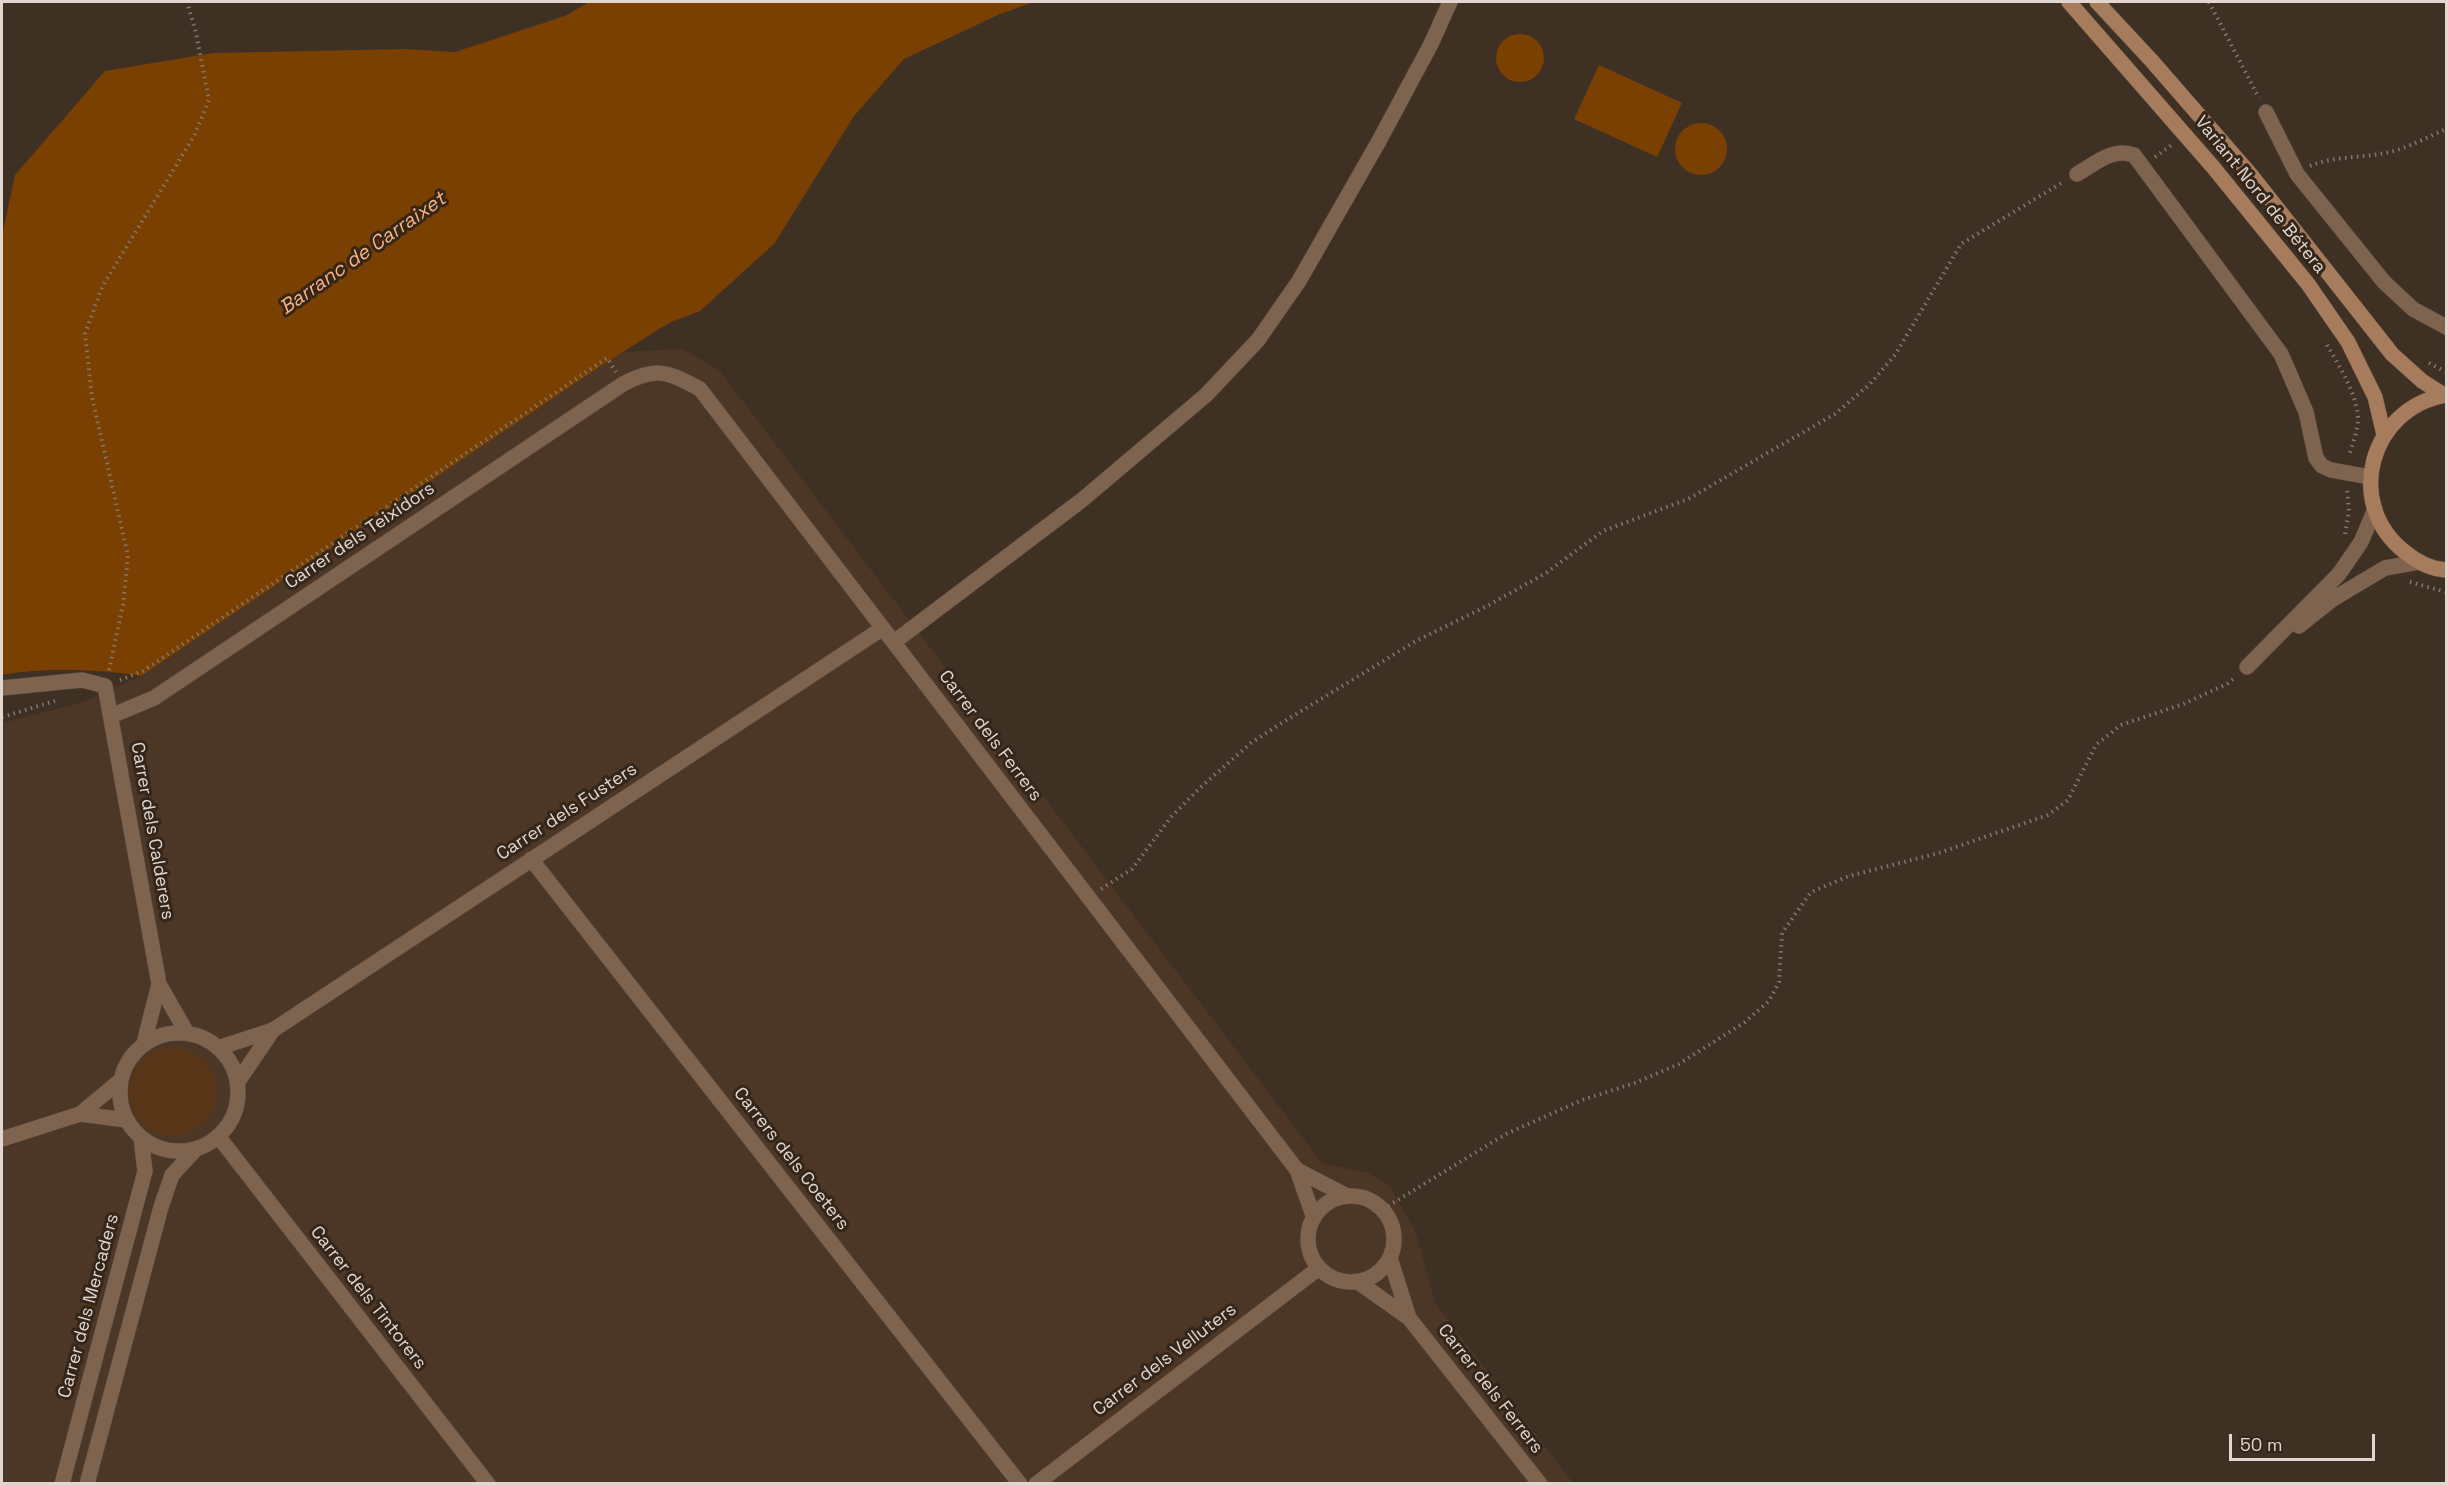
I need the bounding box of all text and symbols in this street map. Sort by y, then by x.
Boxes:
street label: Variant Nord de Bétera [2190,112,2330,278]
water label: Barranc de Carraixet [275,188,451,320]
street label: Carrer dels Teixidors [281,478,439,594]
street label: Carrer dels Ferrers [934,666,1046,806]
street label: Carrer dels Calderers [126,741,178,921]
street label: Carrer dels Fusters [493,759,641,865]
street label: Carrers dels Coeters [729,1083,853,1235]
street label: Carrer dels Mercaders [54,1211,124,1401]
street label: Carrer dels Tintorers [305,1222,431,1374]
street label: Carrer dels Velluters [1089,1299,1241,1421]
street label: Carrer dels Ferrers [1433,1320,1547,1458]
scale bar [2232,1422,2378,1460]
text: 50 m [2240,1433,2282,1456]

